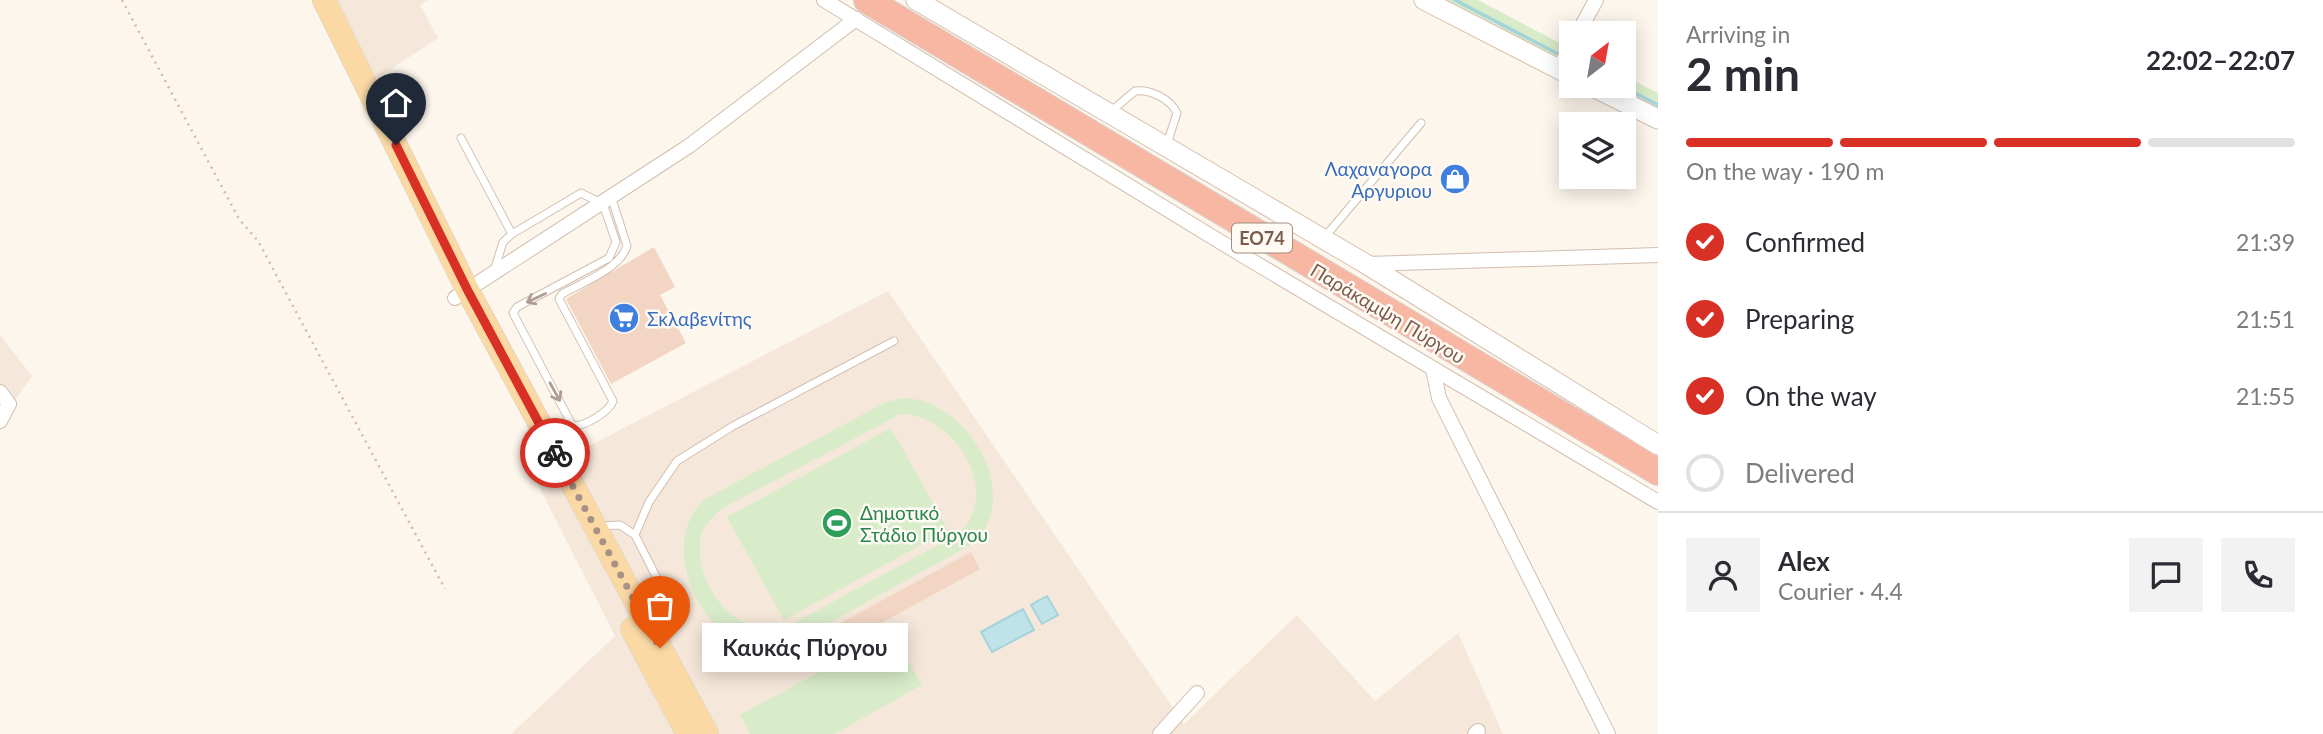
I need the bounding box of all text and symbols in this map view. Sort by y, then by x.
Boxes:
text: Arriving in [1686,20,1790,48]
north arrow [1559,21,1636,98]
map controls [1559,21,1636,189]
text: 22:02–22:07 [2146,44,2295,76]
text: 2 min [1686,46,1800,101]
pin [366,73,426,145]
icon: home [377,84,415,122]
button: layers [1559,112,1636,189]
place label: Λαχαναγορα Αργυριου [1325,157,1433,202]
text: On the way · 190 m [1686,157,1885,185]
shop icon: Λαχαναγορα Αργυριου [1438,162,1472,196]
icon: check [1686,223,1724,261]
road number: ΕΟ74 [1232,224,1292,252]
text: Confirmed [1745,226,1865,258]
text: 21:39 [2236,228,2295,256]
street label: Παράκαμψη Πύργου [1307,258,1469,368]
one-way arrow [526,293,547,306]
icon: check [1686,300,1724,338]
supermarket icon: Σκλαβενίτης [607,301,641,335]
text: Preparing [1745,303,1854,335]
text: 21:51 [2236,305,2295,333]
place label: Σκλαβενίτης [647,307,752,330]
icon: check [1686,377,1724,415]
text: On the way [1745,380,1877,412]
one-way arrow [548,381,562,401]
text: 21:55 [2236,382,2295,410]
courier [520,418,590,488]
icon: bike [536,434,574,472]
text: Delivered [1745,457,1855,489]
place label: Δημοτικό Στάδιο Πύργου [860,501,988,546]
sports icon: Δημοτικό Στάδιο Πύργου [820,506,854,540]
button: person [1686,538,1760,612]
button: chat [2129,538,2203,612]
button: phone [2221,538,2295,612]
text: Alex [1778,545,1830,577]
pin [630,576,690,648]
text: Courier · 4.4 [1778,577,1903,605]
icon: bag [641,587,679,625]
callout: Καυκάς Πύργου [702,624,908,672]
text: Καυκάς Πύργου [722,633,888,661]

